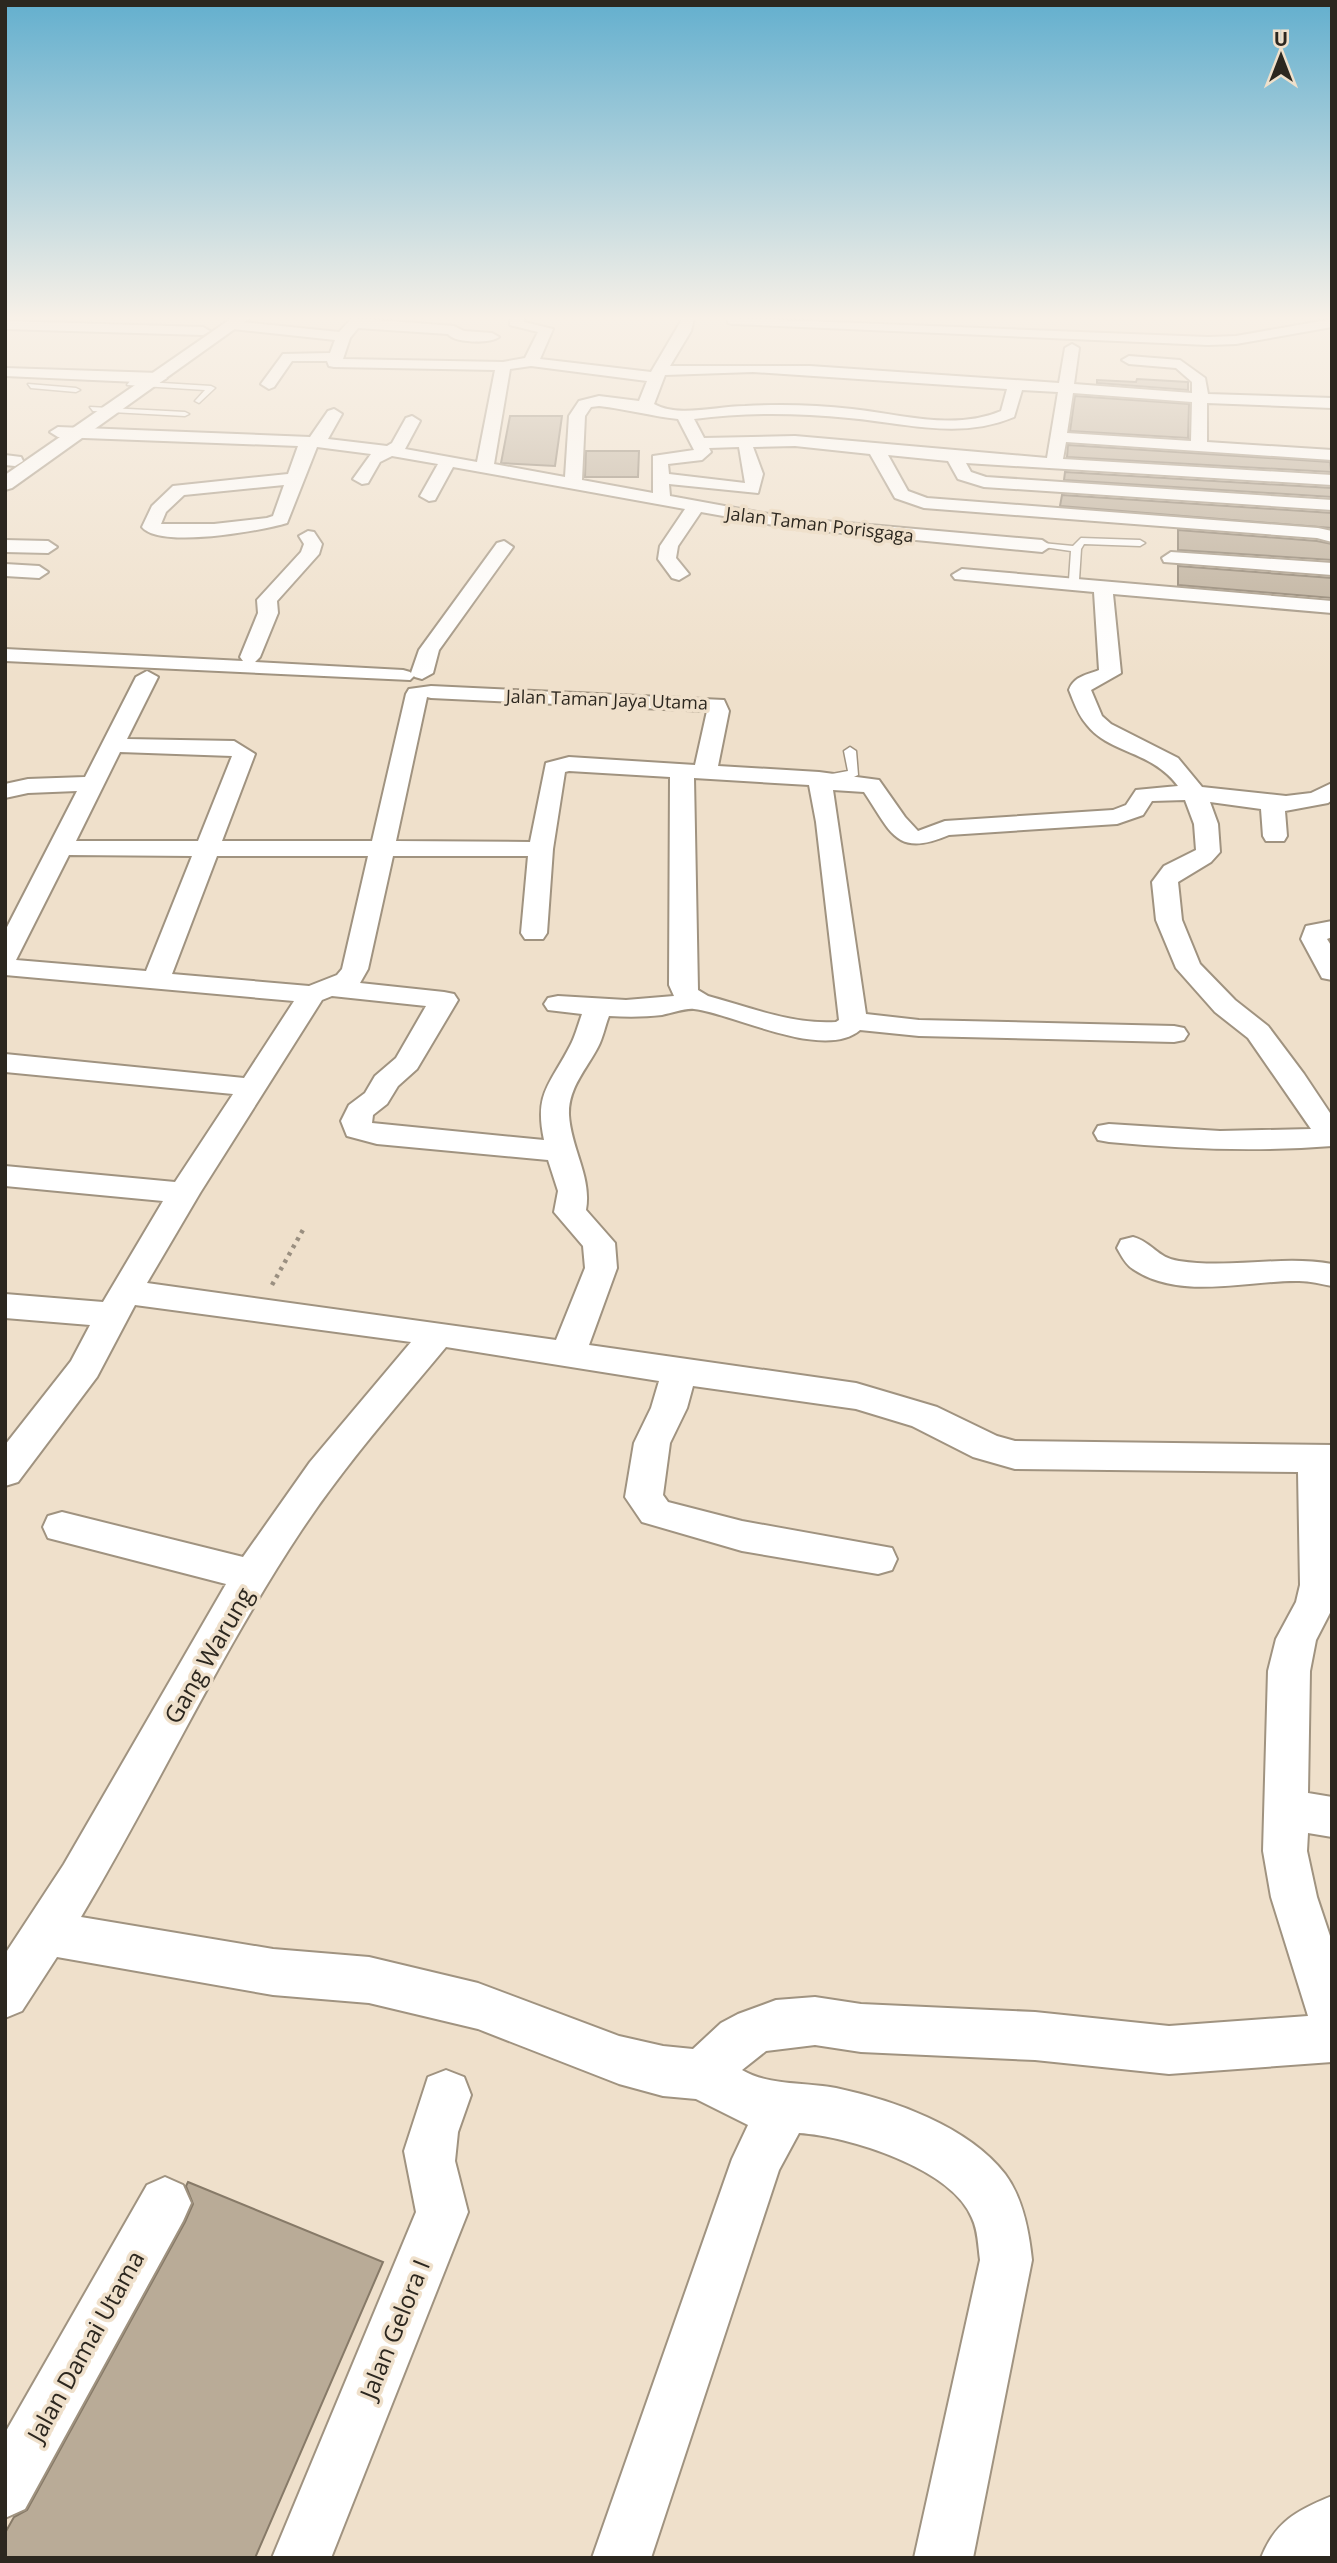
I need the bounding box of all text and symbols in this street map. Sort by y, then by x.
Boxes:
north arrow [1246,21,1316,91]
text: U [1274,26,1288,52]
street label: Jalan Taman Porisgaga [723,500,915,547]
street label: Jalan Taman Jaya Utama [504,683,708,715]
street label: Gang Warung [156,1581,260,1729]
street label: Jalan Damai Utama [18,2245,151,2449]
street label: Jalan Gelora I [350,2254,437,2405]

